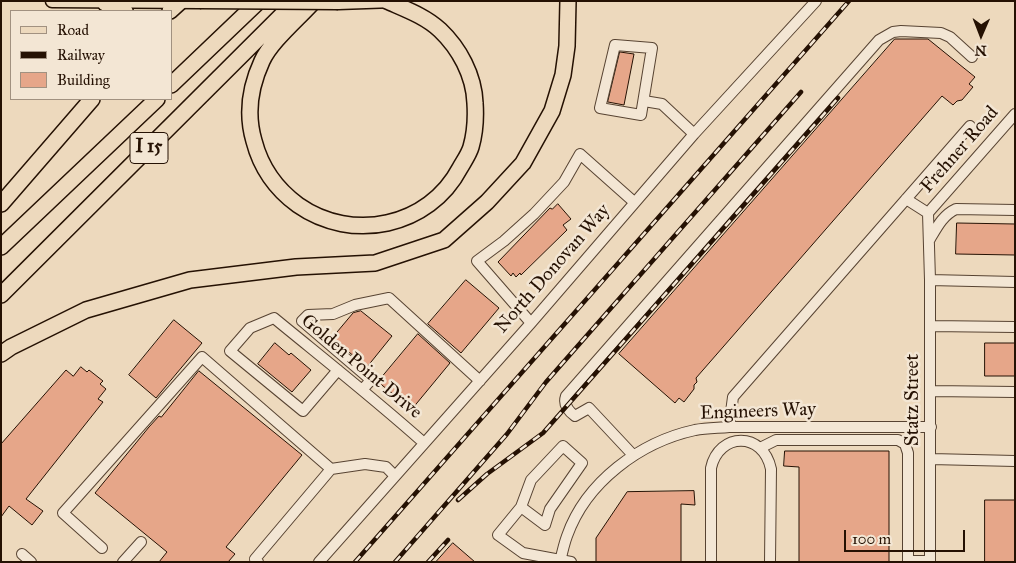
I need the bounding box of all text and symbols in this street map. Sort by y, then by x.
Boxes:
legend [10,10,172,100]
north arrow [956,10,1006,60]
text: Road [57,21,89,39]
text: N [975,42,987,59]
text: Railway [57,46,105,64]
text: Building [57,71,110,89]
street label: Frehner Road [916,102,1004,198]
road number: I 15 [130,132,168,164]
street label: North Donovan Way [491,200,615,338]
street label: Golden Point Drive [296,310,426,424]
street label: Statz Street [902,354,924,446]
street label: Engineers Way [700,399,816,425]
scale bar [846,520,967,552]
text: 100 m [852,530,891,548]

